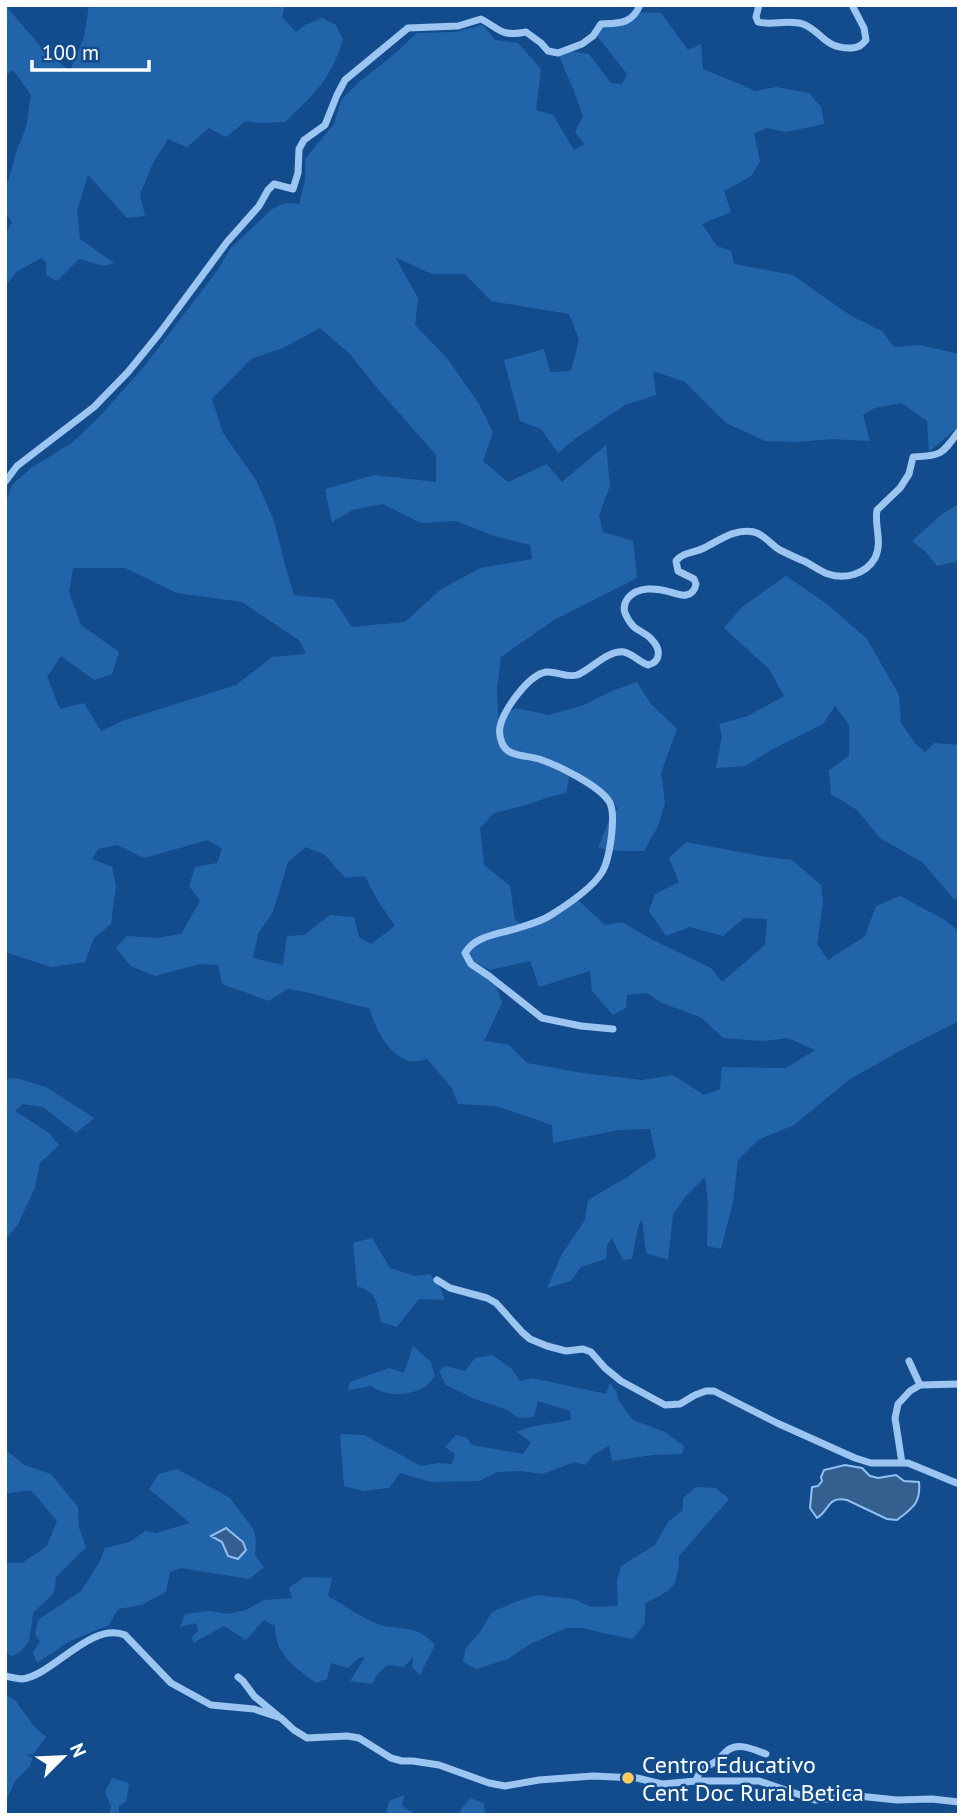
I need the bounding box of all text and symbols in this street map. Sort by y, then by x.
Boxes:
scale bar [32,28,149,72]
text: 100 m [42,39,99,66]
north arrow [28,1722,98,1792]
text: N [65,1740,92,1761]
place label: Centro Educativo Cent Doc Rural Betica [642,1749,864,1808]
marker: Centro Educativo Cent Doc Rural Betica [620,1770,636,1786]

